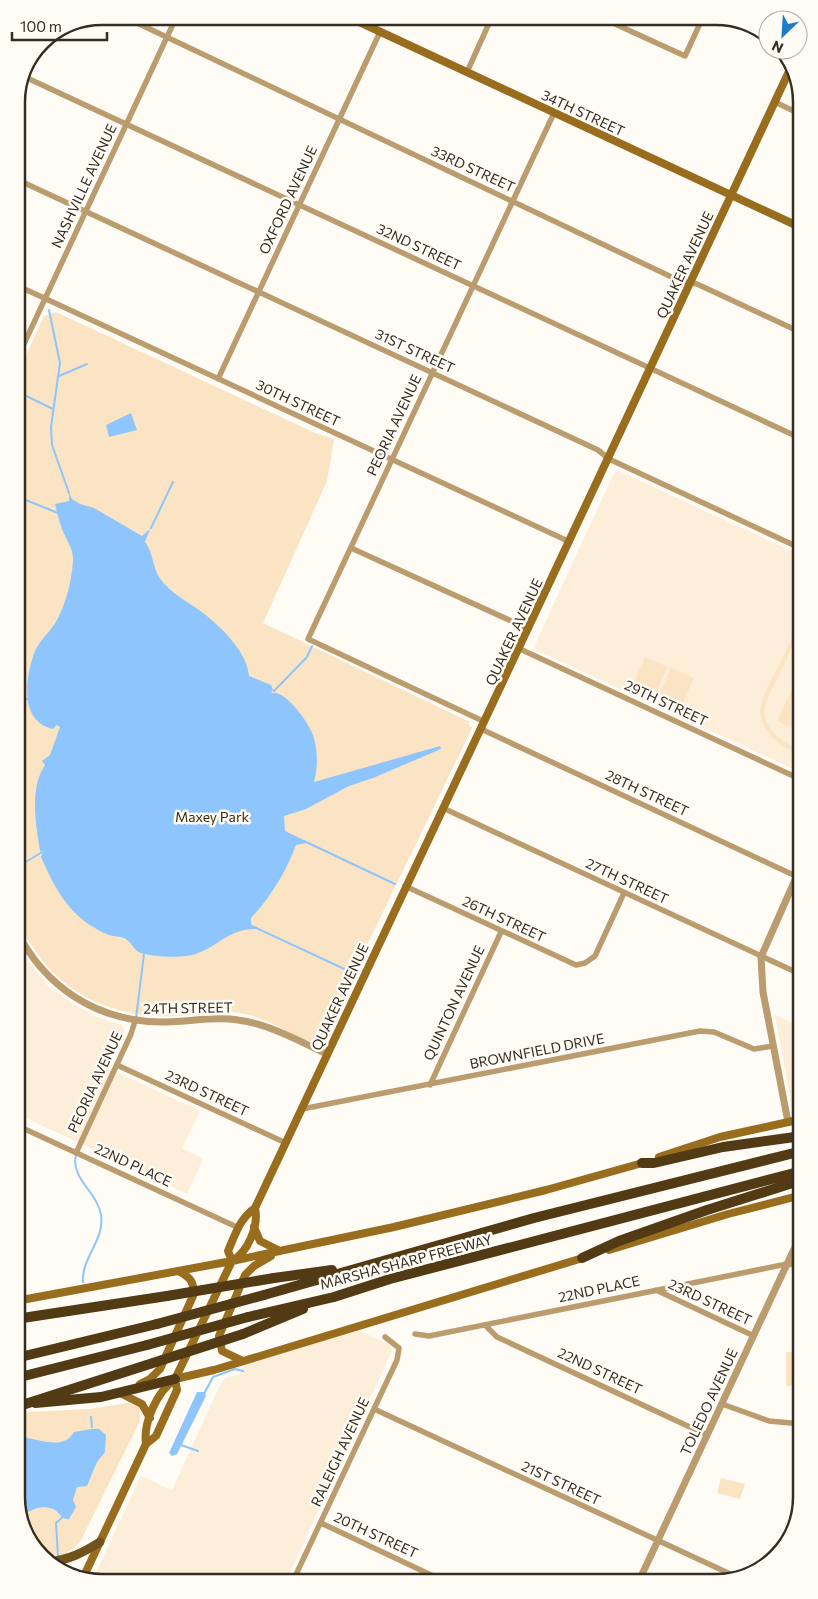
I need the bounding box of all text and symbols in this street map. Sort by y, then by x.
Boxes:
scale bar [12,10,108,42]
north arrow [758,10,808,60]
text: 100 m [20,17,62,35]
text: N [769,37,786,57]
street label: 34TH STREET [539,86,628,139]
street label: NASHVILLE AVENUE [47,121,120,251]
street label: 33RD STREET [429,142,518,195]
street label: OXFORD AVENUE [255,143,320,257]
street label: QUAKER AVENUE [652,208,717,321]
street label: 32ND STREET [374,220,464,274]
street label: 31ST STREET [373,325,458,376]
street label: PEORIA AVENUE [363,371,424,478]
street label: 30TH STREET [253,376,343,429]
street label: QUAKER AVENUE [481,575,546,688]
street label: 29TH STREET [622,676,711,729]
street label: 28TH STREET [603,766,692,819]
park label: Maxey Park [175,808,249,825]
street label: 27TH STREET [583,854,671,907]
street label: 26TH STREET [460,892,549,945]
street label: QUAKER AVENUE [307,940,372,1053]
street label: QUINTON AVENUE [419,943,488,1063]
street label: 24TH STREET [143,998,233,1017]
street label: PEORIA AVENUE [64,1028,125,1135]
street label: BROWNFIELD DRIVE [468,1029,606,1072]
street label: 23RD STREET [163,1066,252,1119]
street label: 22ND PLACE [92,1139,174,1190]
street label: MARSHA SHARP FREEWAY [318,1230,494,1293]
street label: 22ND PLACE [557,1272,641,1305]
street label: 23RD STREET [666,1275,755,1328]
street label: 22ND STREET [555,1344,645,1397]
street label: TOLEDO AVENUE [676,1345,741,1458]
street label: RALEIGH AVENUE [307,1395,372,1509]
street label: 21ST STREET [519,1457,604,1508]
street label: 20TH STREET [332,1508,421,1561]

